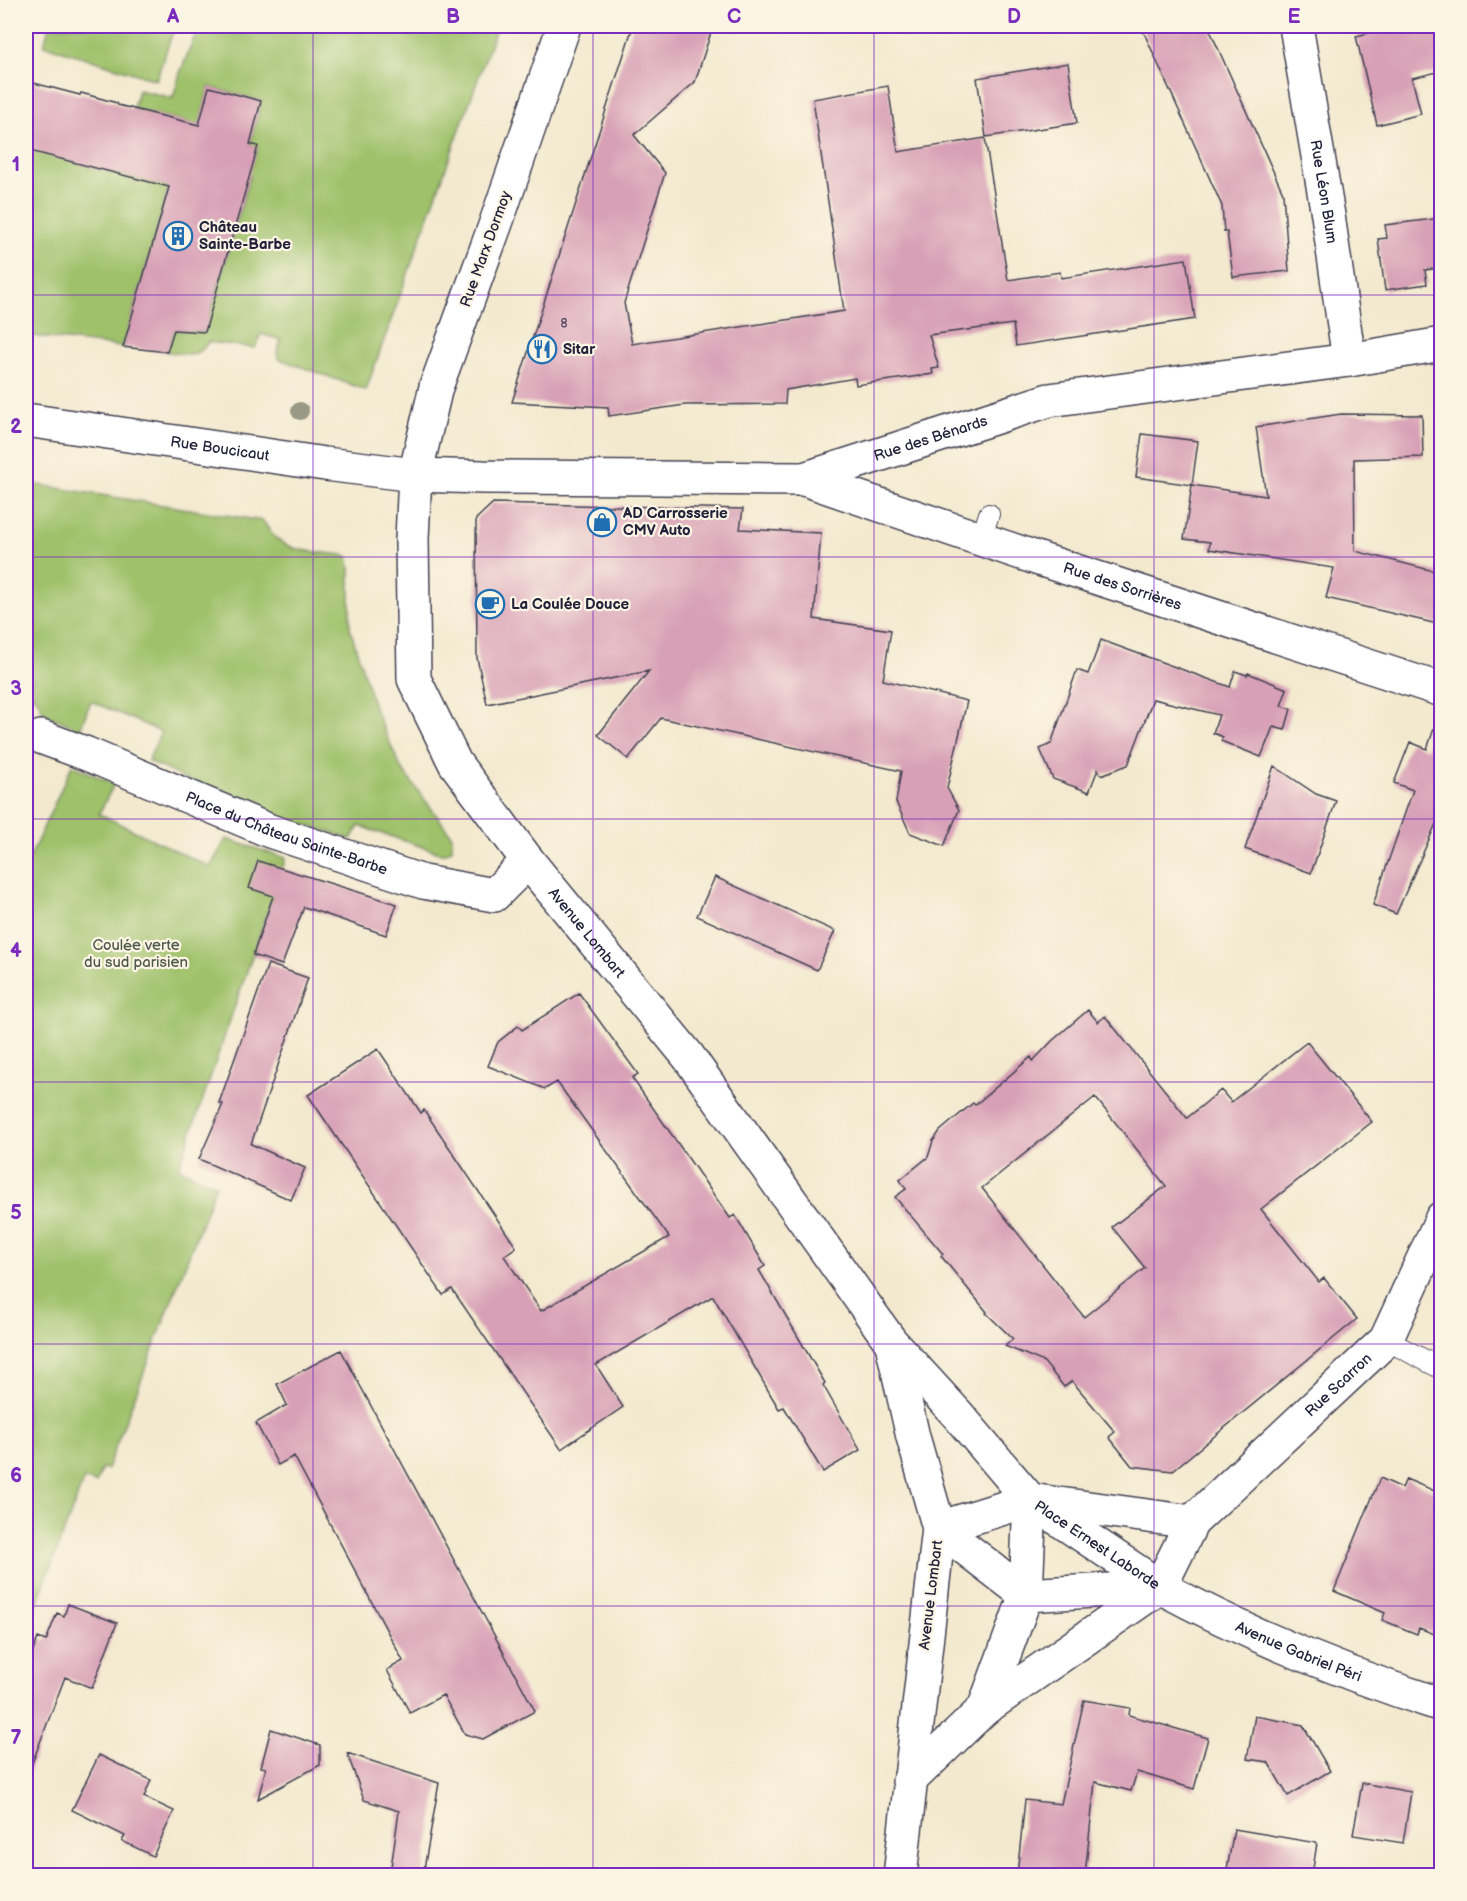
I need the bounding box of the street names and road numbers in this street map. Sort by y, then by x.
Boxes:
street label: Rue Léon Blum [1306,138,1342,245]
street label: Rue Marx Dormoy [456,188,516,310]
street label: Rue des Bénards [871,411,990,465]
street label: Rue Boucicaut [169,432,271,465]
street label: Rue des Sorrières [1061,558,1185,614]
street label: Place du Château Sainte-Barbe [183,787,390,879]
street label: Avenue Lombart [544,884,630,982]
street label: Rue Scarron [1301,1349,1376,1421]
street label: Place Ernest Laborde [1031,1496,1164,1594]
street label: Avenue Lombart [915,1538,947,1651]
street label: Avenue Gabriel Péri [1233,1617,1364,1686]

